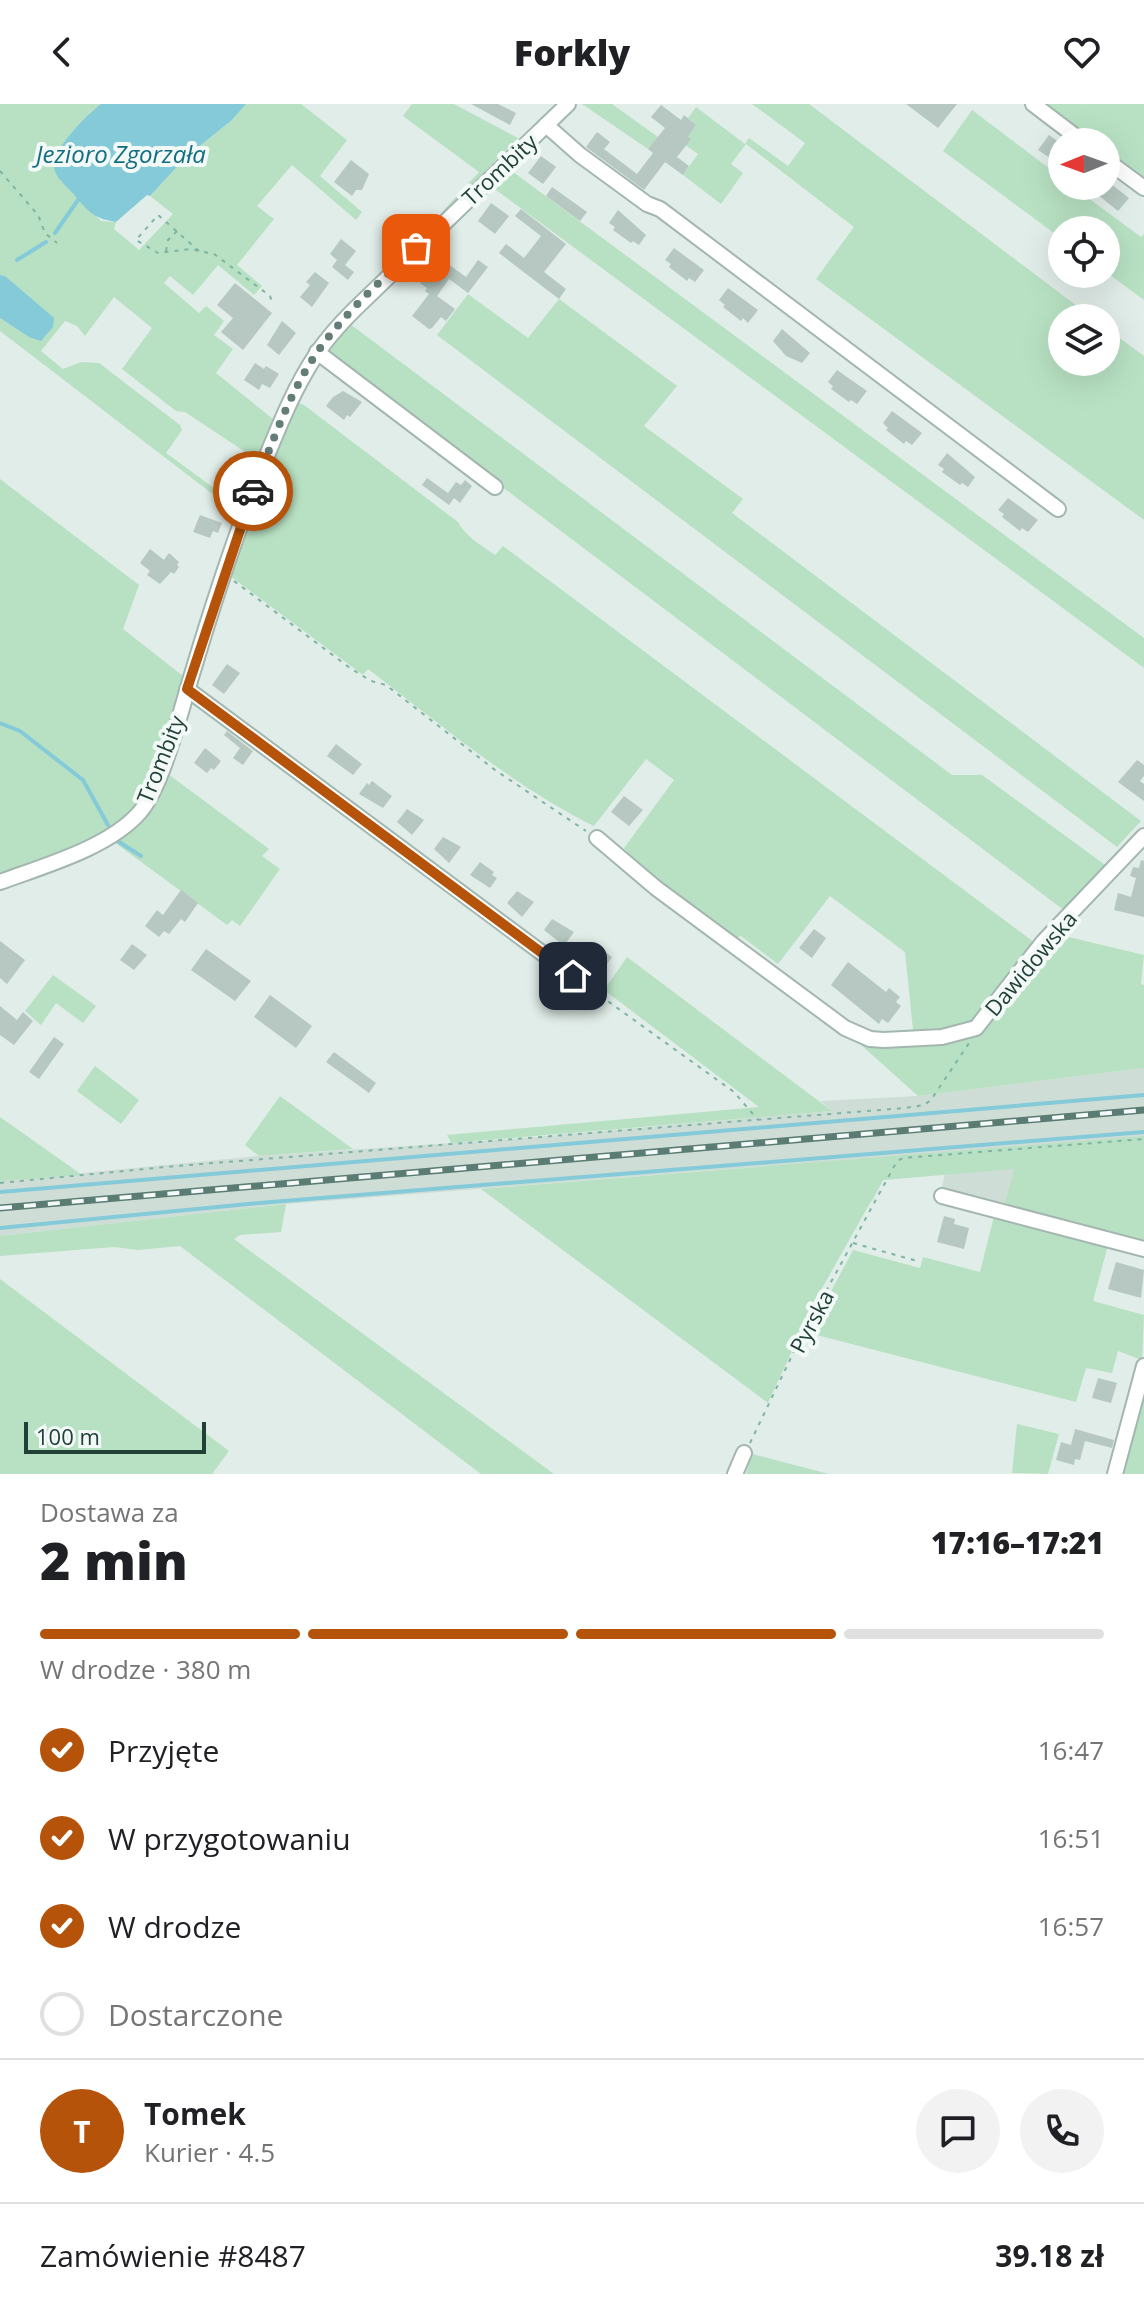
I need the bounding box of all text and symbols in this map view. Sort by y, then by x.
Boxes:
text: Forkly [514,28,630,77]
icon: back [40,30,84,74]
icon: heart [1060,30,1104,74]
street label: Trombity [455,126,544,212]
north arrow [1048,128,1120,200]
map controls [1048,128,1120,376]
water label: Jezioro Zgorzała [32,137,206,170]
pin [382,214,450,282]
button: locate [1048,216,1120,288]
icon: bag [394,226,438,270]
button: layers [1048,304,1120,376]
courier [213,451,293,531]
icon: car [231,469,275,513]
street label: Trombity [129,710,192,808]
street label: Dawidowska [977,904,1083,1022]
pin [539,942,607,1010]
icon: home [551,954,595,998]
street label: Pyrska [782,1284,840,1358]
scale bar [24,1418,206,1454]
text: 100 m [36,1421,100,1451]
text: Dostawa za [40,1494,179,1530]
text: 17:16–17:21 [931,1522,1104,1563]
text: 2 min [40,1524,188,1595]
text: W drodze · 380 m [40,1651,251,1687]
icon: check [40,1728,84,1772]
text: Przyjęte [108,1730,219,1771]
text: 16:47 [1038,1732,1104,1768]
icon: check [40,1816,84,1860]
text: W przygotowaniu [108,1818,351,1859]
text: 16:51 [1038,1820,1104,1856]
icon: check [40,1904,84,1948]
text: W drodze [108,1906,241,1947]
text: 16:57 [1038,1908,1104,1944]
text: Dostarczone [108,1994,283,2035]
button: chat [916,2089,1000,2173]
button: phone [1020,2089,1104,2173]
text: Tomek [144,2093,246,2134]
text: T [73,2111,91,2152]
text: Kurier · 4.5 [144,2134,275,2170]
text: Zamówienie #8487 [40,2235,306,2276]
text: 39.18 zł [995,2235,1104,2276]

